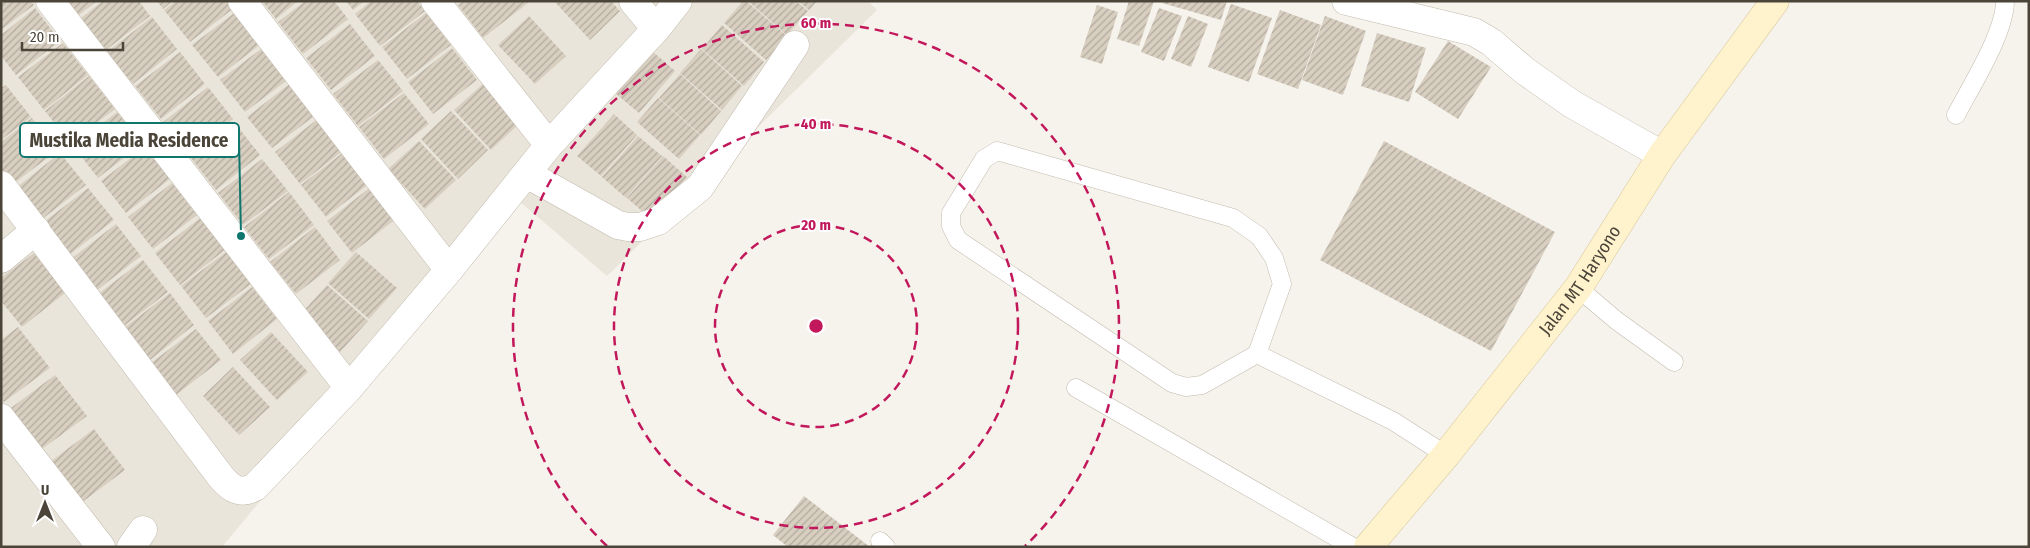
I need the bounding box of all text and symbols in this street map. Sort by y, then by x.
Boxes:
text: 60 m [801,14,831,32]
scale bar [22,20,124,52]
text: 20 m [30,28,60,46]
text: 40 m [801,115,831,133]
callout: Mustika Media Residence [20,123,239,157]
text: Mustika Media Residence [30,129,229,152]
text: 20 m [800,216,831,234]
street label: Jalan MT Haryono [1534,222,1626,339]
centre of rings [807,317,825,335]
north arrow [20,478,70,528]
text: U [41,482,49,499]

